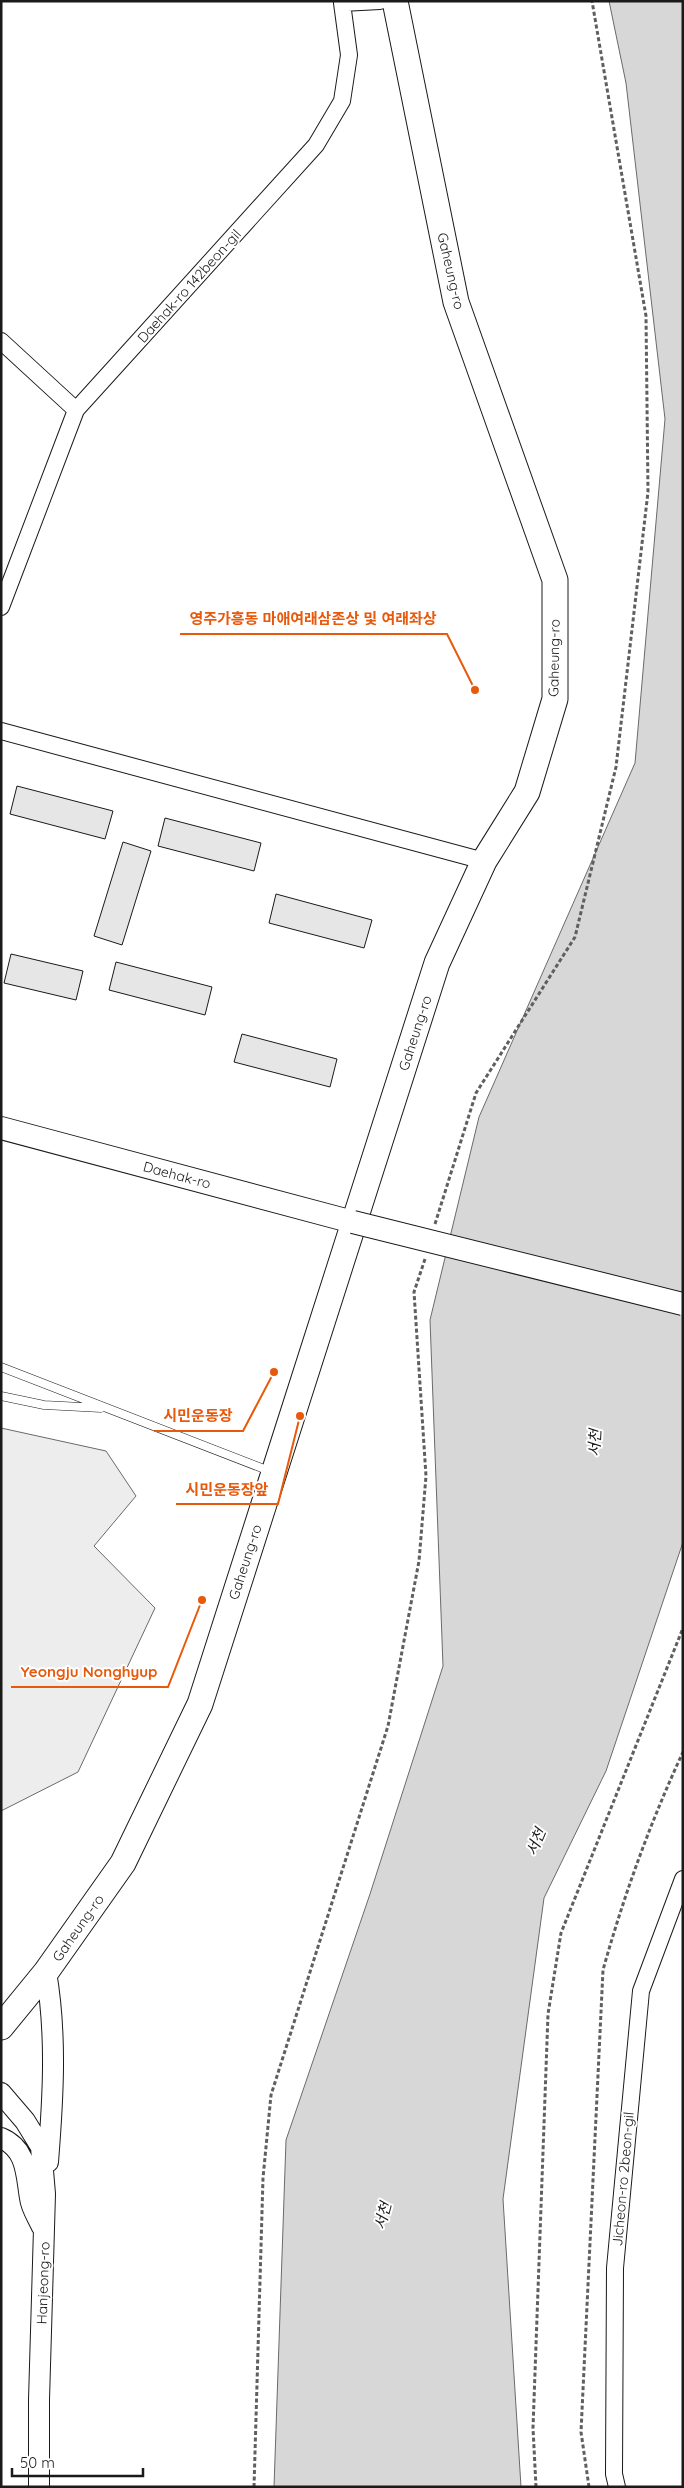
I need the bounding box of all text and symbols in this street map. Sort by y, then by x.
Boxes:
street label: Daehak-ro 142beon-gil [133,225,245,347]
street label: Gaheung-ro [433,231,469,311]
callout: 영주가흥동 마애여래삼존상 및 여래좌상 [180,604,447,634]
text: 영주가흥동 마애여래삼존상 및 여래좌상 [189,609,437,628]
street label: Gaheung-ro [544,619,564,697]
street label: Gaheung-ro [394,993,436,1073]
street label: Daehak-ro [141,1157,213,1193]
callout: 시민운동장 [154,1401,243,1431]
text: 시민운동장 [163,1406,233,1425]
water label: 서천 [584,1427,605,1457]
callout: 시민운동장앞 [176,1474,278,1504]
text: 시민운동장앞 [186,1480,269,1499]
street label: Gaheung-ro [224,1522,266,1602]
callout: Yeongju Nonghyup [11,1657,168,1687]
text: Yeongju Nonghyup [21,1662,157,1681]
water label: 서천 [521,1823,551,1858]
street label: Gaheung-ro [48,1891,108,1965]
street label: Jicheon-ro 2beon-gil [608,2111,638,2247]
water label: 서천 [370,2198,396,2232]
street label: Hanjeong-ro [33,2241,53,2325]
scale bar [12,2446,144,2478]
text: 50 m [20,2453,55,2472]

